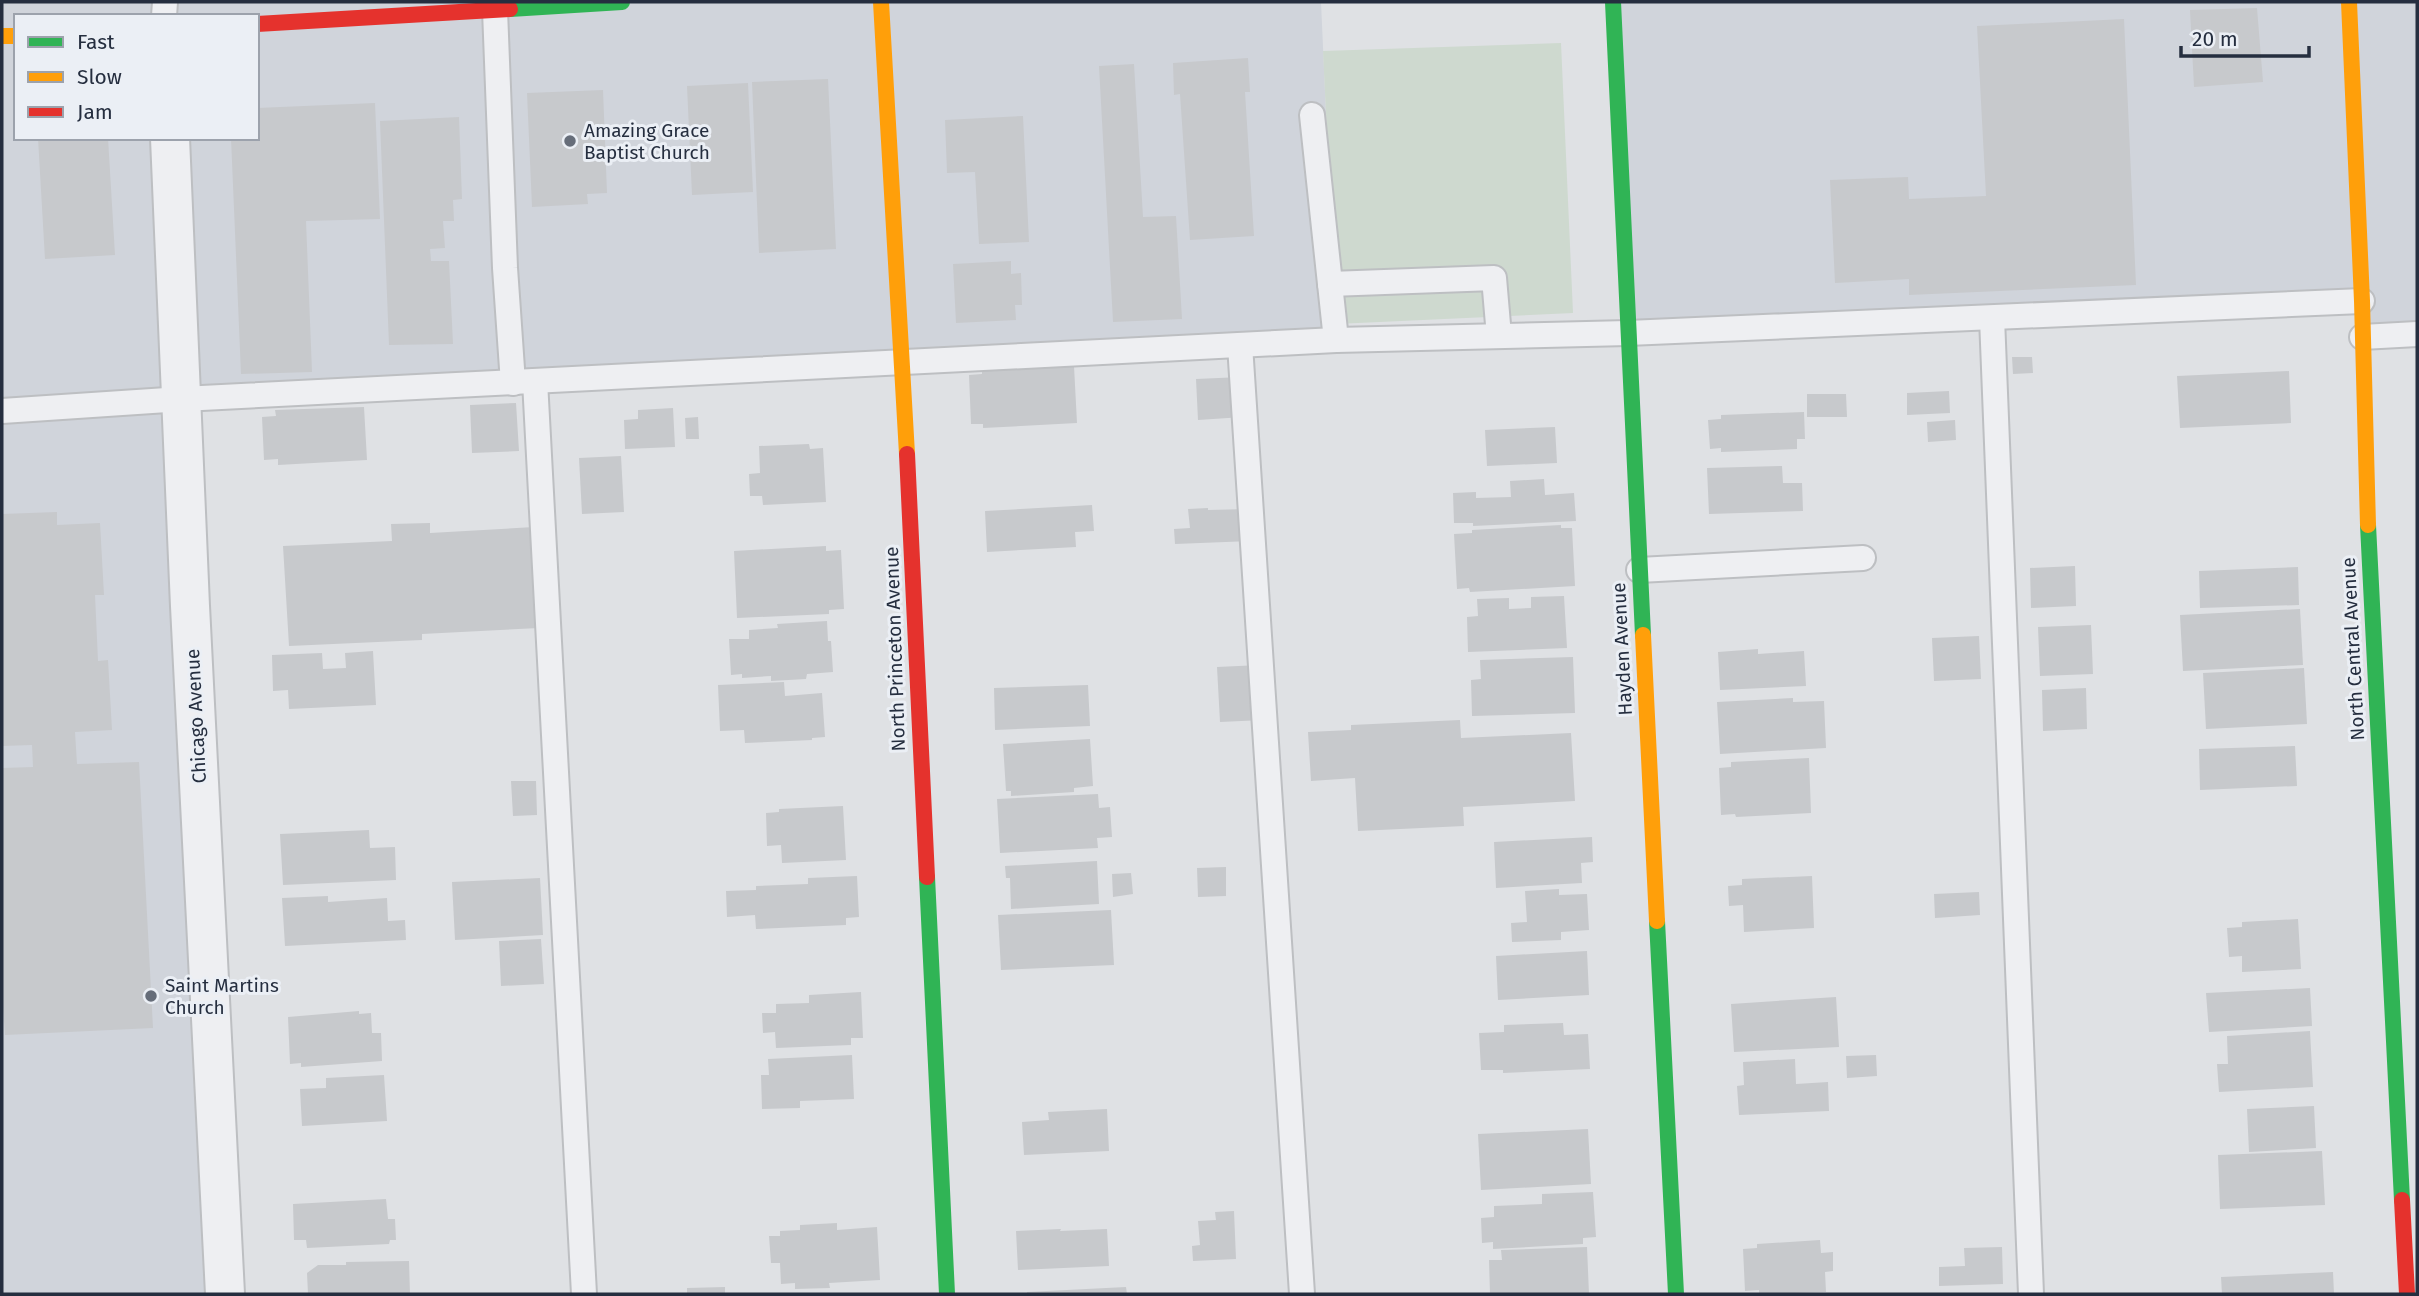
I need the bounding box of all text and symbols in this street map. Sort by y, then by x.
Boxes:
legend [14,14,259,140]
scale bar [2181,14,2309,58]
text: 20 m [2192,26,2238,52]
text: Fast [77,29,115,55]
text: Slow [77,64,122,90]
text: Jam [77,99,113,125]
place label: Amazing Grace Baptist Church [584,119,710,164]
marker: Amazing Grace Baptist Church [562,133,578,149]
street label: North Princeton Avenue [880,546,910,752]
street label: North Central Avenue [2337,557,2369,741]
street label: Hayden Avenue [1607,582,1637,716]
street label: Chicago Avenue [181,648,211,784]
place label: Saint Martins Church [165,974,279,1019]
marker: Saint Martins Church [143,988,159,1004]

